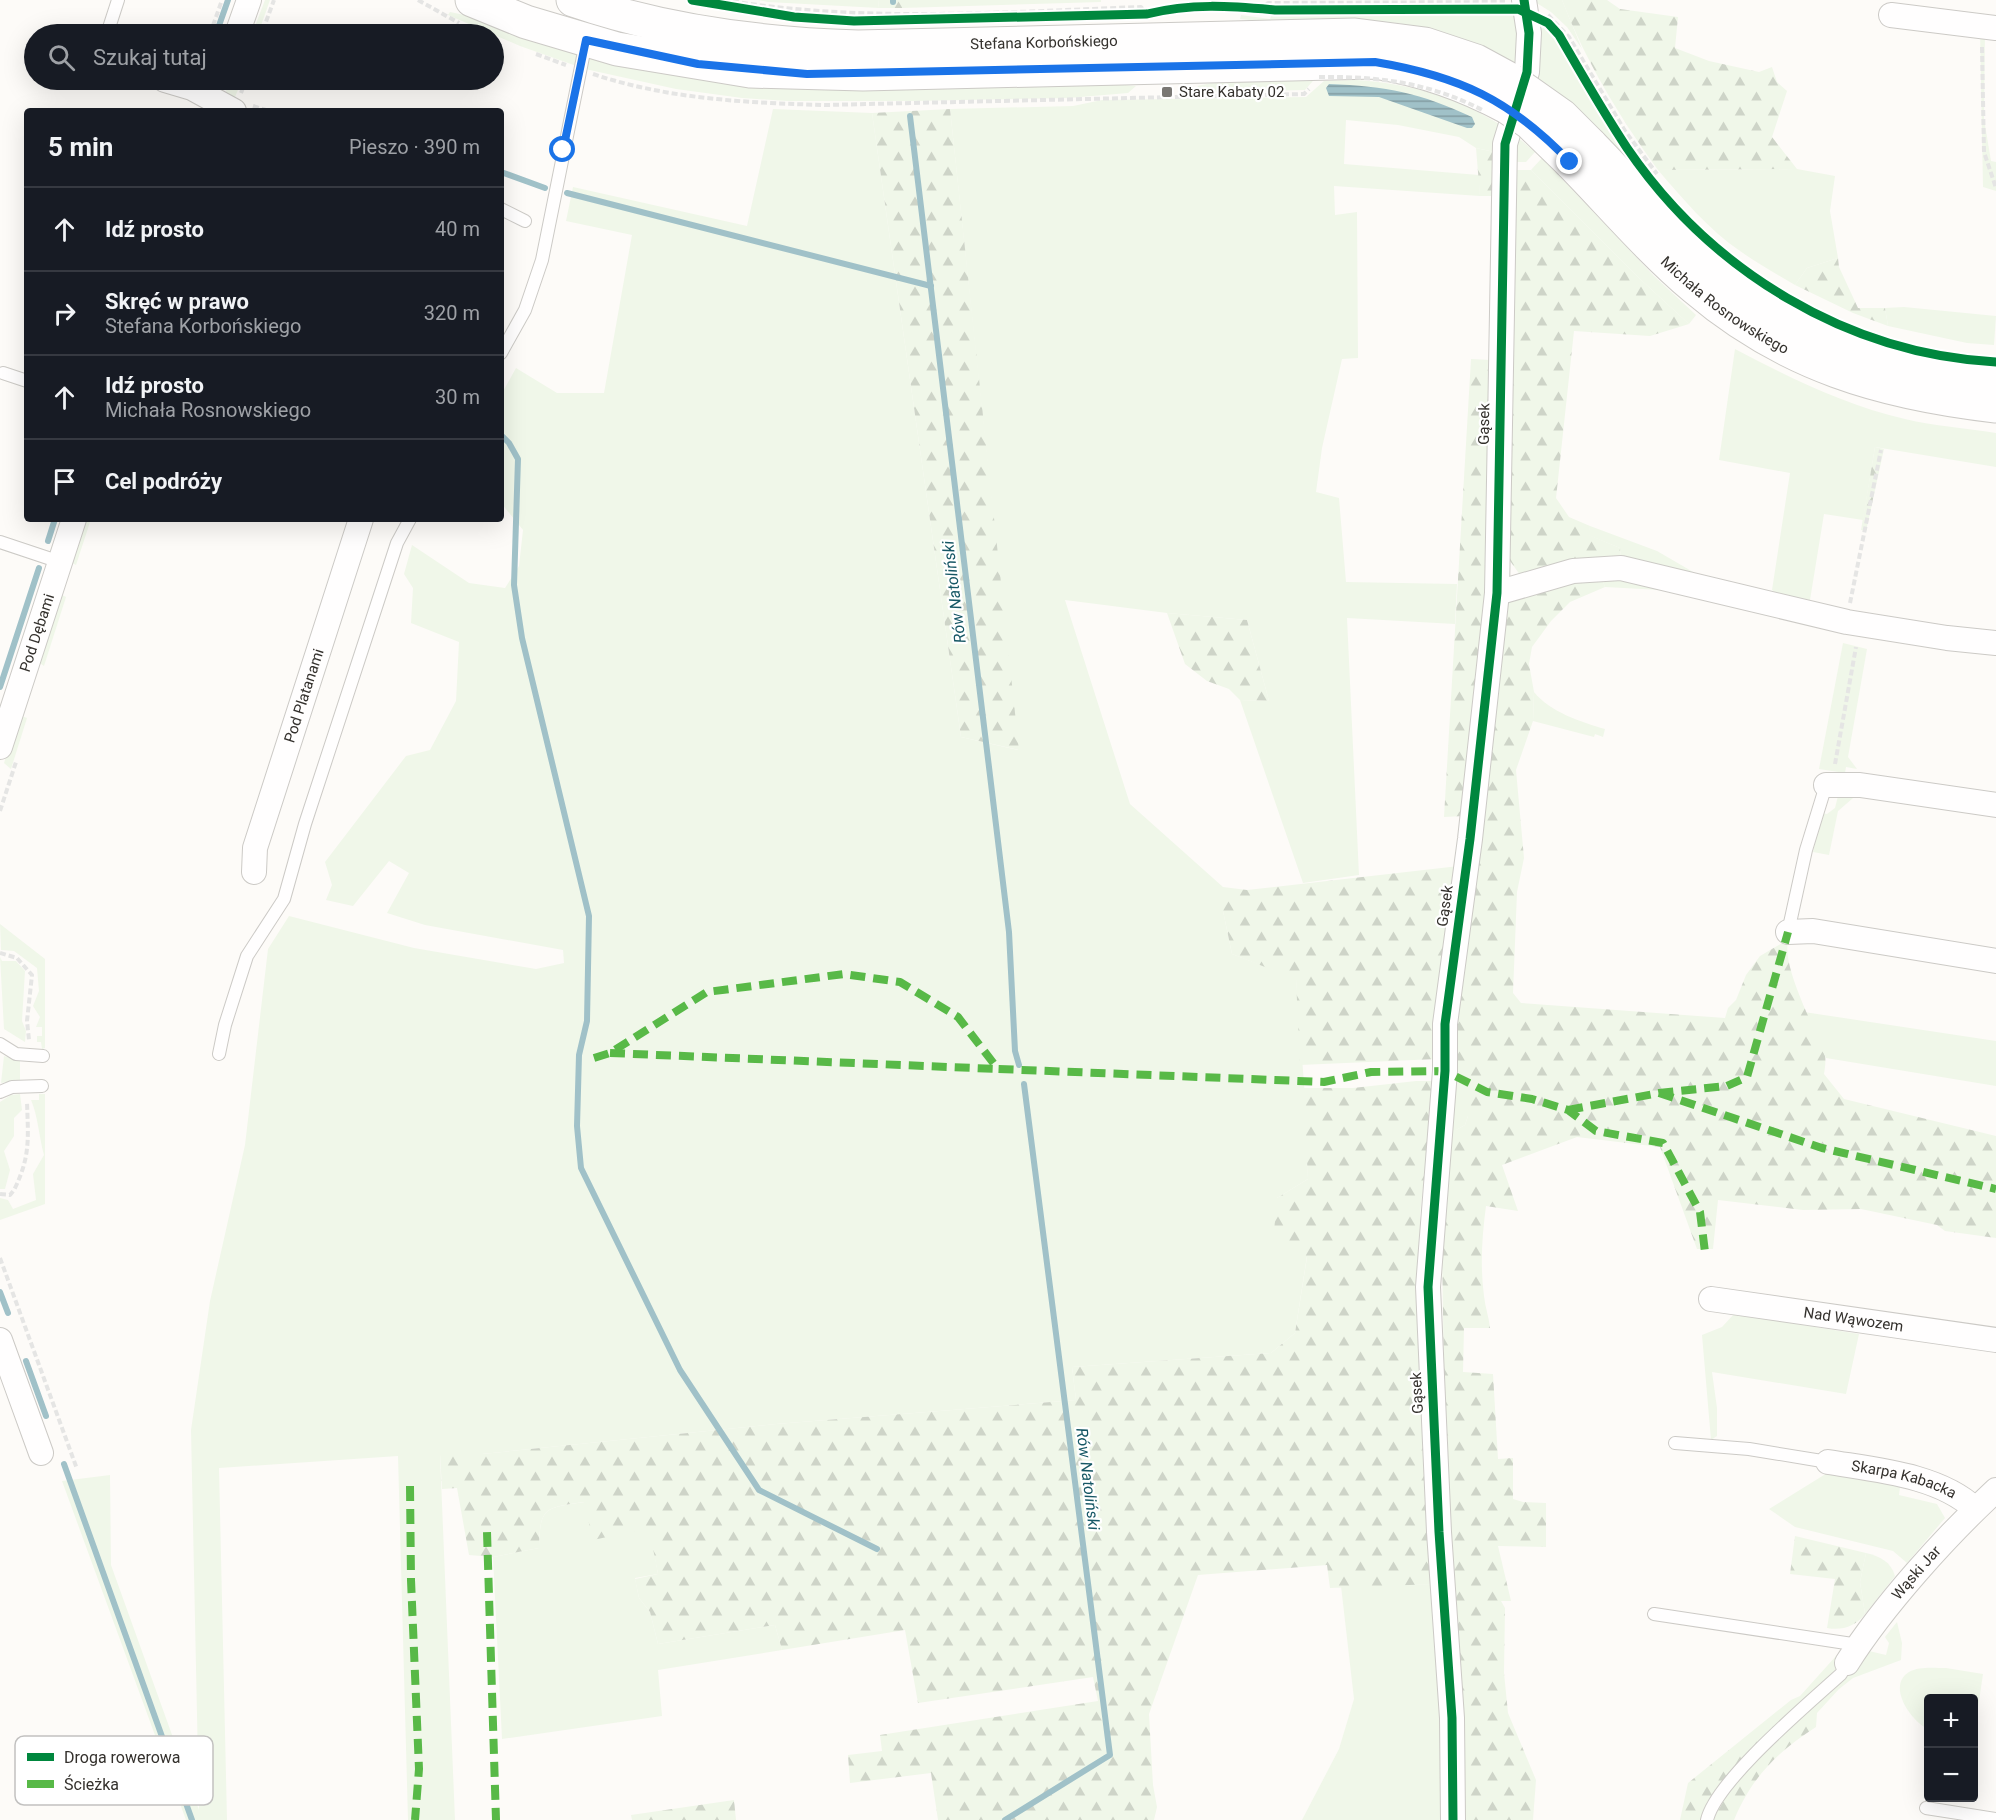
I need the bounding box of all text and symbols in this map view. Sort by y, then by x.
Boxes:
search box [24,24,504,90]
street label: Stefana Korbońskiego [970,32,1118,53]
icon: search [45,41,78,74]
text: Szukaj tutaj [93,45,207,70]
place label: Stare Kabaty 02 [1179,83,1284,101]
marker: Stare Kabaty 02 [1160,85,1174,99]
text: 5 min [48,132,113,162]
text: Pieszo · 390 m [349,135,480,159]
route start [549,136,575,162]
route end [1556,148,1582,174]
icon: ahead [48,213,81,246]
text: Idź prosto [105,217,204,242]
text: 40 m [435,217,480,241]
street label: Michała Rosnowskiego [1657,253,1792,358]
text: Skręć w prawo [105,289,249,314]
icon: right [48,297,81,330]
text: 320 m [424,301,480,325]
text: Stefana Korbońskiego [105,314,301,338]
text: Idź prosto [105,373,204,398]
icon: ahead [48,381,81,414]
text: 30 m [435,385,480,409]
text: Michała Rosnowskiego [105,398,311,422]
street label: Gąsek [1475,403,1493,445]
icon: arrive [48,465,81,498]
text: Cel podróży [105,469,222,494]
water label: Rów Natoliński [938,539,970,644]
street label: Pod Dębami [16,591,58,674]
street label: Pod Platanami [280,646,328,745]
street label: Gąsek [1433,884,1457,928]
street label: Nad Wąwozem [1803,1303,1905,1336]
street label: Gąsek [1407,1371,1427,1414]
water label: Rów Natoliński [1072,1427,1104,1532]
street label: Skarpa Kabacka [1850,1457,1960,1502]
street label: Wąski Jar [1888,1542,1945,1603]
map controls [1924,1694,1978,1802]
button: + [1924,1694,1978,1748]
legend [15,1736,213,1805]
text: Droga rowerowa [64,1748,181,1767]
button: − [1924,1748,1978,1802]
text: Ścieżka [64,1774,119,1794]

